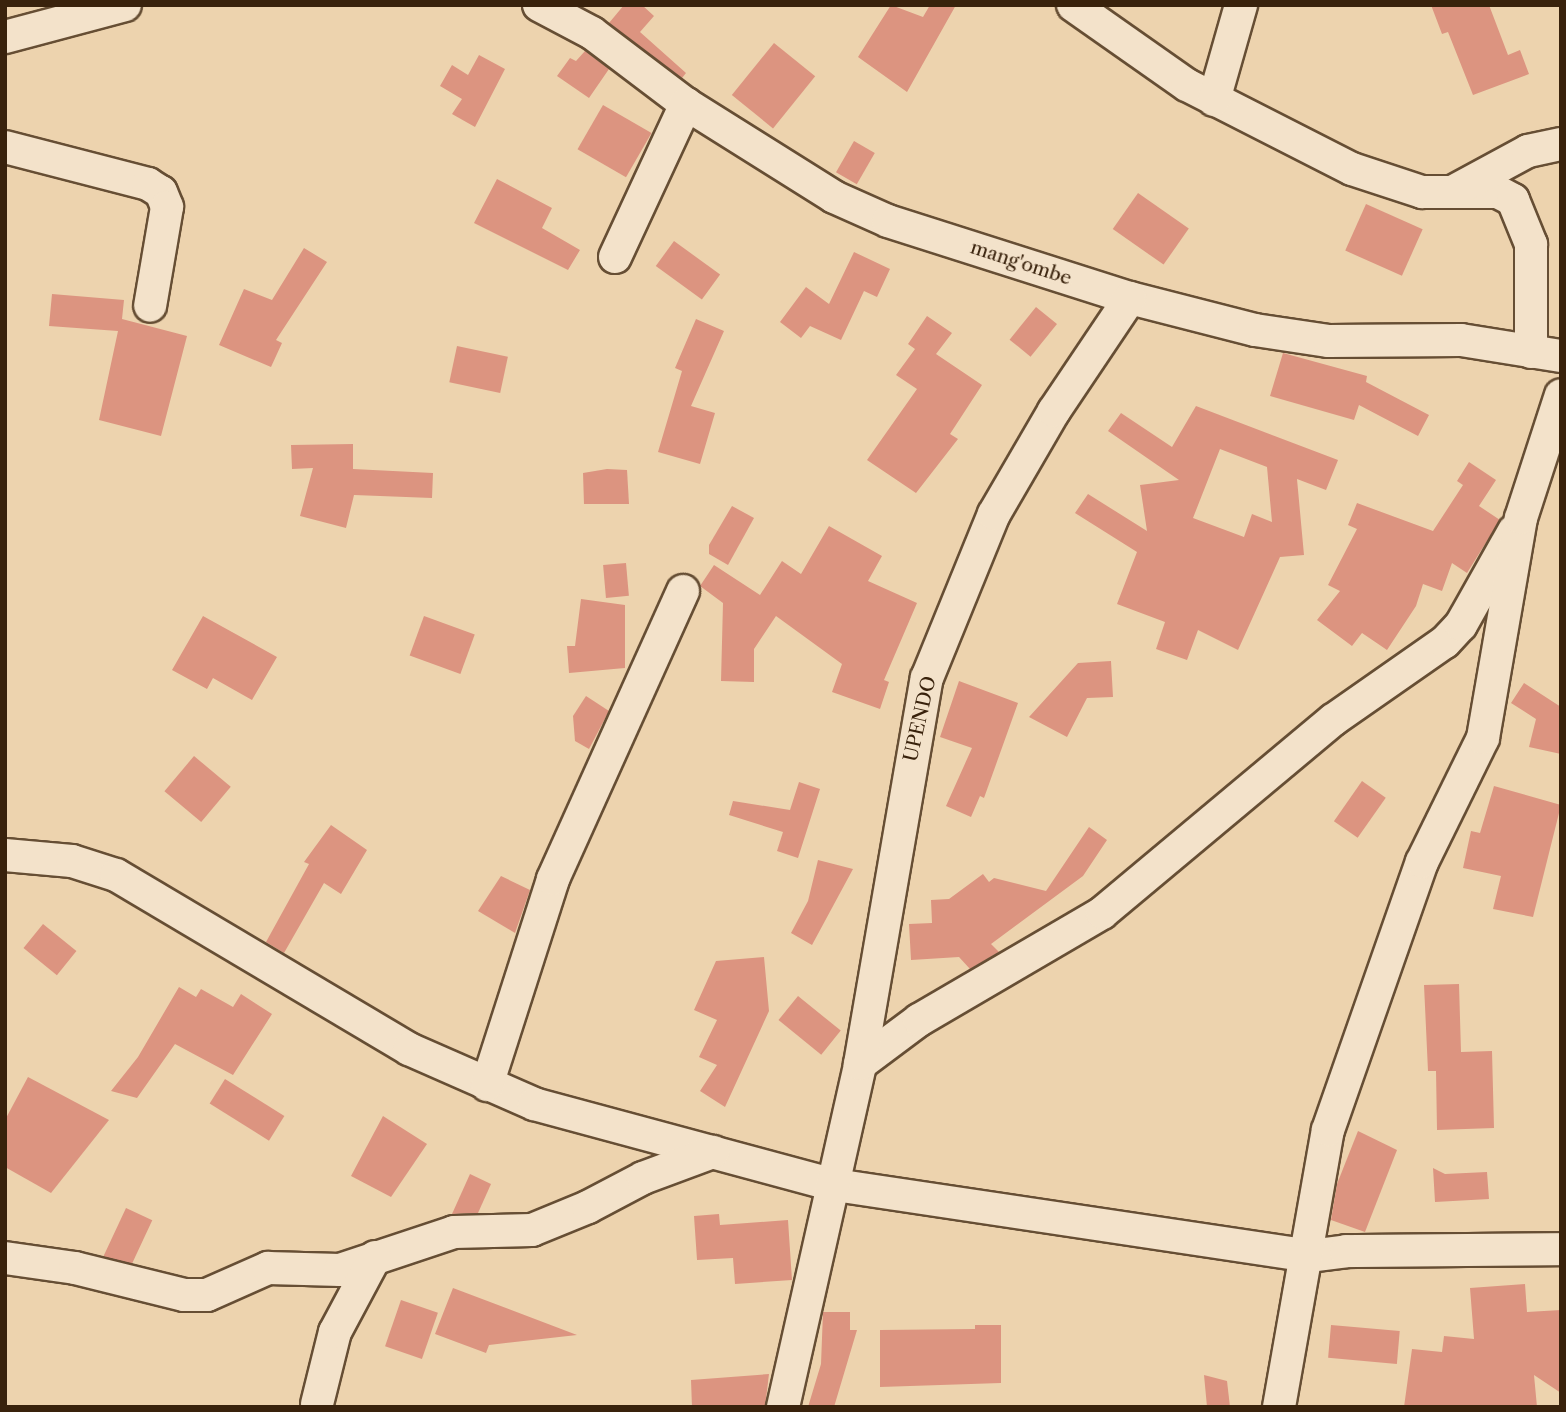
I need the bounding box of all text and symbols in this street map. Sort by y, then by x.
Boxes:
street label: mang'ombe [968,236,1074,290]
street label: UPENDO [899,674,941,764]

